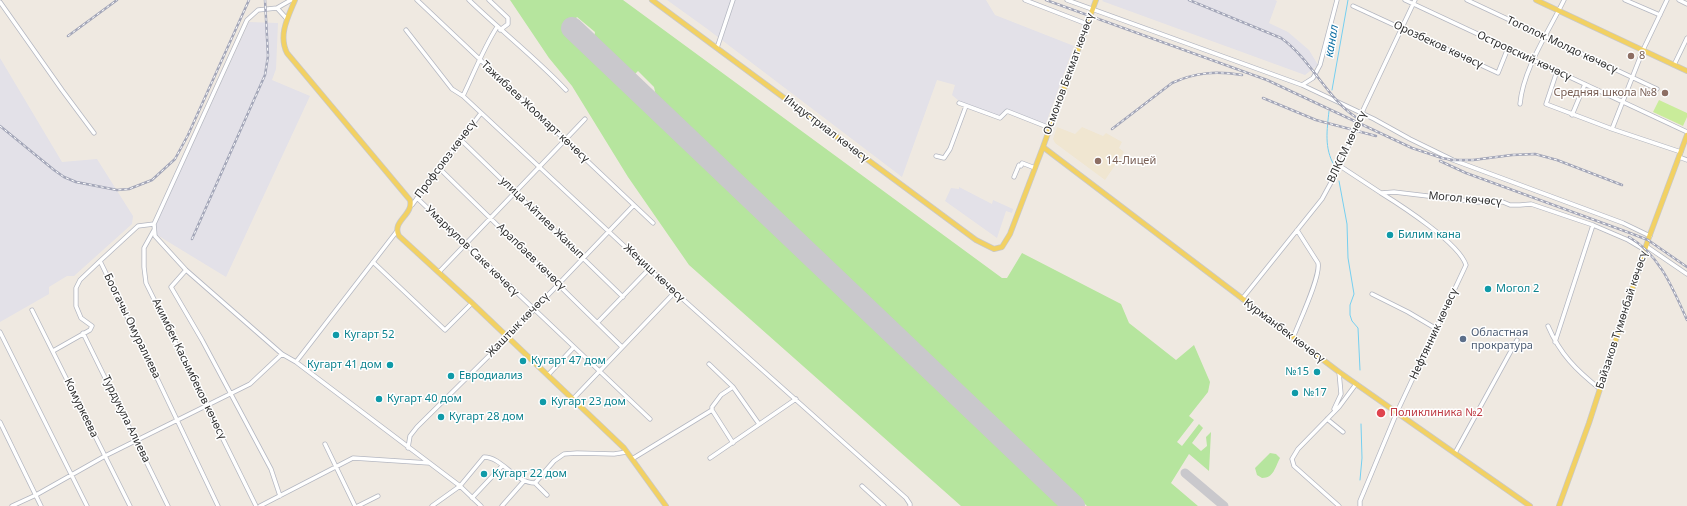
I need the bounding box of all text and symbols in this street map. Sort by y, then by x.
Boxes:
street label: Осмонов Бекмат көчөсү [1041,11,1097,137]
street label: Тоголок Молдо көчөсү [1505,14,1619,76]
street label: Орозбеков көчөсү [1391,18,1485,72]
water label: канал [1322,23,1342,59]
street label: Островский көчөсү [1475,28,1573,84]
place label: 8 [1639,49,1645,63]
marker: 8 [1626,51,1636,61]
street label: Тажибаев Жоомарт көчөсү [478,58,592,166]
place label: Средняя школа №8 [1553,86,1657,100]
marker: Средняя школа №8 [1660,88,1670,98]
street label: Индустриал көчөсү [781,93,871,165]
street label: ВЛКСМ көчөсү [1325,109,1369,185]
street label: Профсоюз көчөсү [412,117,480,201]
place label: 14-Лицей [1106,154,1156,168]
marker: 14-Лицей [1093,156,1103,166]
street label: улица Айтиев Жакып [497,174,587,262]
street label: Могол көчөсү [1428,189,1502,209]
street label: Умаркулов Саке көчөсү [423,203,521,299]
street label: Арапбаев көчөсү [494,221,568,293]
place label: Билим кана [1398,228,1461,242]
marker: Билим кана [1385,230,1395,240]
street label: Жеңиш көчөсү [621,241,687,305]
street label: Байзаков Түмөнбай көчөсү [1593,249,1651,391]
street label: Боогачы Омуралиева [101,271,163,381]
place label: Могол 2 [1496,282,1539,296]
marker: Могол 2 [1483,284,1493,294]
street label: Нефтянник көчөсү [1407,286,1461,382]
street label: Жаштык көчөсү [484,290,552,360]
street label: Курманбек көчөсү [1241,296,1327,366]
street label: Акимбек Касымбеков көчөсү [149,297,229,441]
place label: Областная прократура [1471,326,1533,352]
place label: Кугарт 52 [344,328,394,342]
marker: Кугарт 52 [331,330,341,340]
marker: Областная прократура [1458,334,1468,344]
place label: Кугарт 47 дом [531,354,606,368]
marker: Кугарт 47 дом [518,356,528,366]
place label: Кугарт 41 дом [307,358,382,372]
marker: Кугарт 41 дом [385,360,395,370]
place label: №15 [1285,365,1309,379]
marker: №15 [1312,367,1322,377]
place label: Евродиализ [459,369,523,383]
marker: Евродиализ [446,371,456,381]
street label: Турдукула Алиева [99,373,153,465]
street label: Комуркеева [61,376,101,440]
place label: №17 [1303,386,1327,400]
marker: №17 [1290,388,1300,398]
place label: Кугарт 40 дом [387,392,462,406]
marker: Кугарт 40 дом [374,394,384,404]
place label: Кугарт 23 дом [551,395,626,409]
marker: Кугарт 23 дом [538,397,548,407]
place label: Поликлиника №2 [1390,406,1483,420]
marker: Поликлиника №2 [1375,407,1387,419]
place label: Кугарт 28 дом [449,410,524,424]
marker: Кугарт 28 дом [436,412,446,422]
place label: Кугарт 22 дом [492,467,567,481]
marker: Кугарт 22 дом [479,469,489,479]

